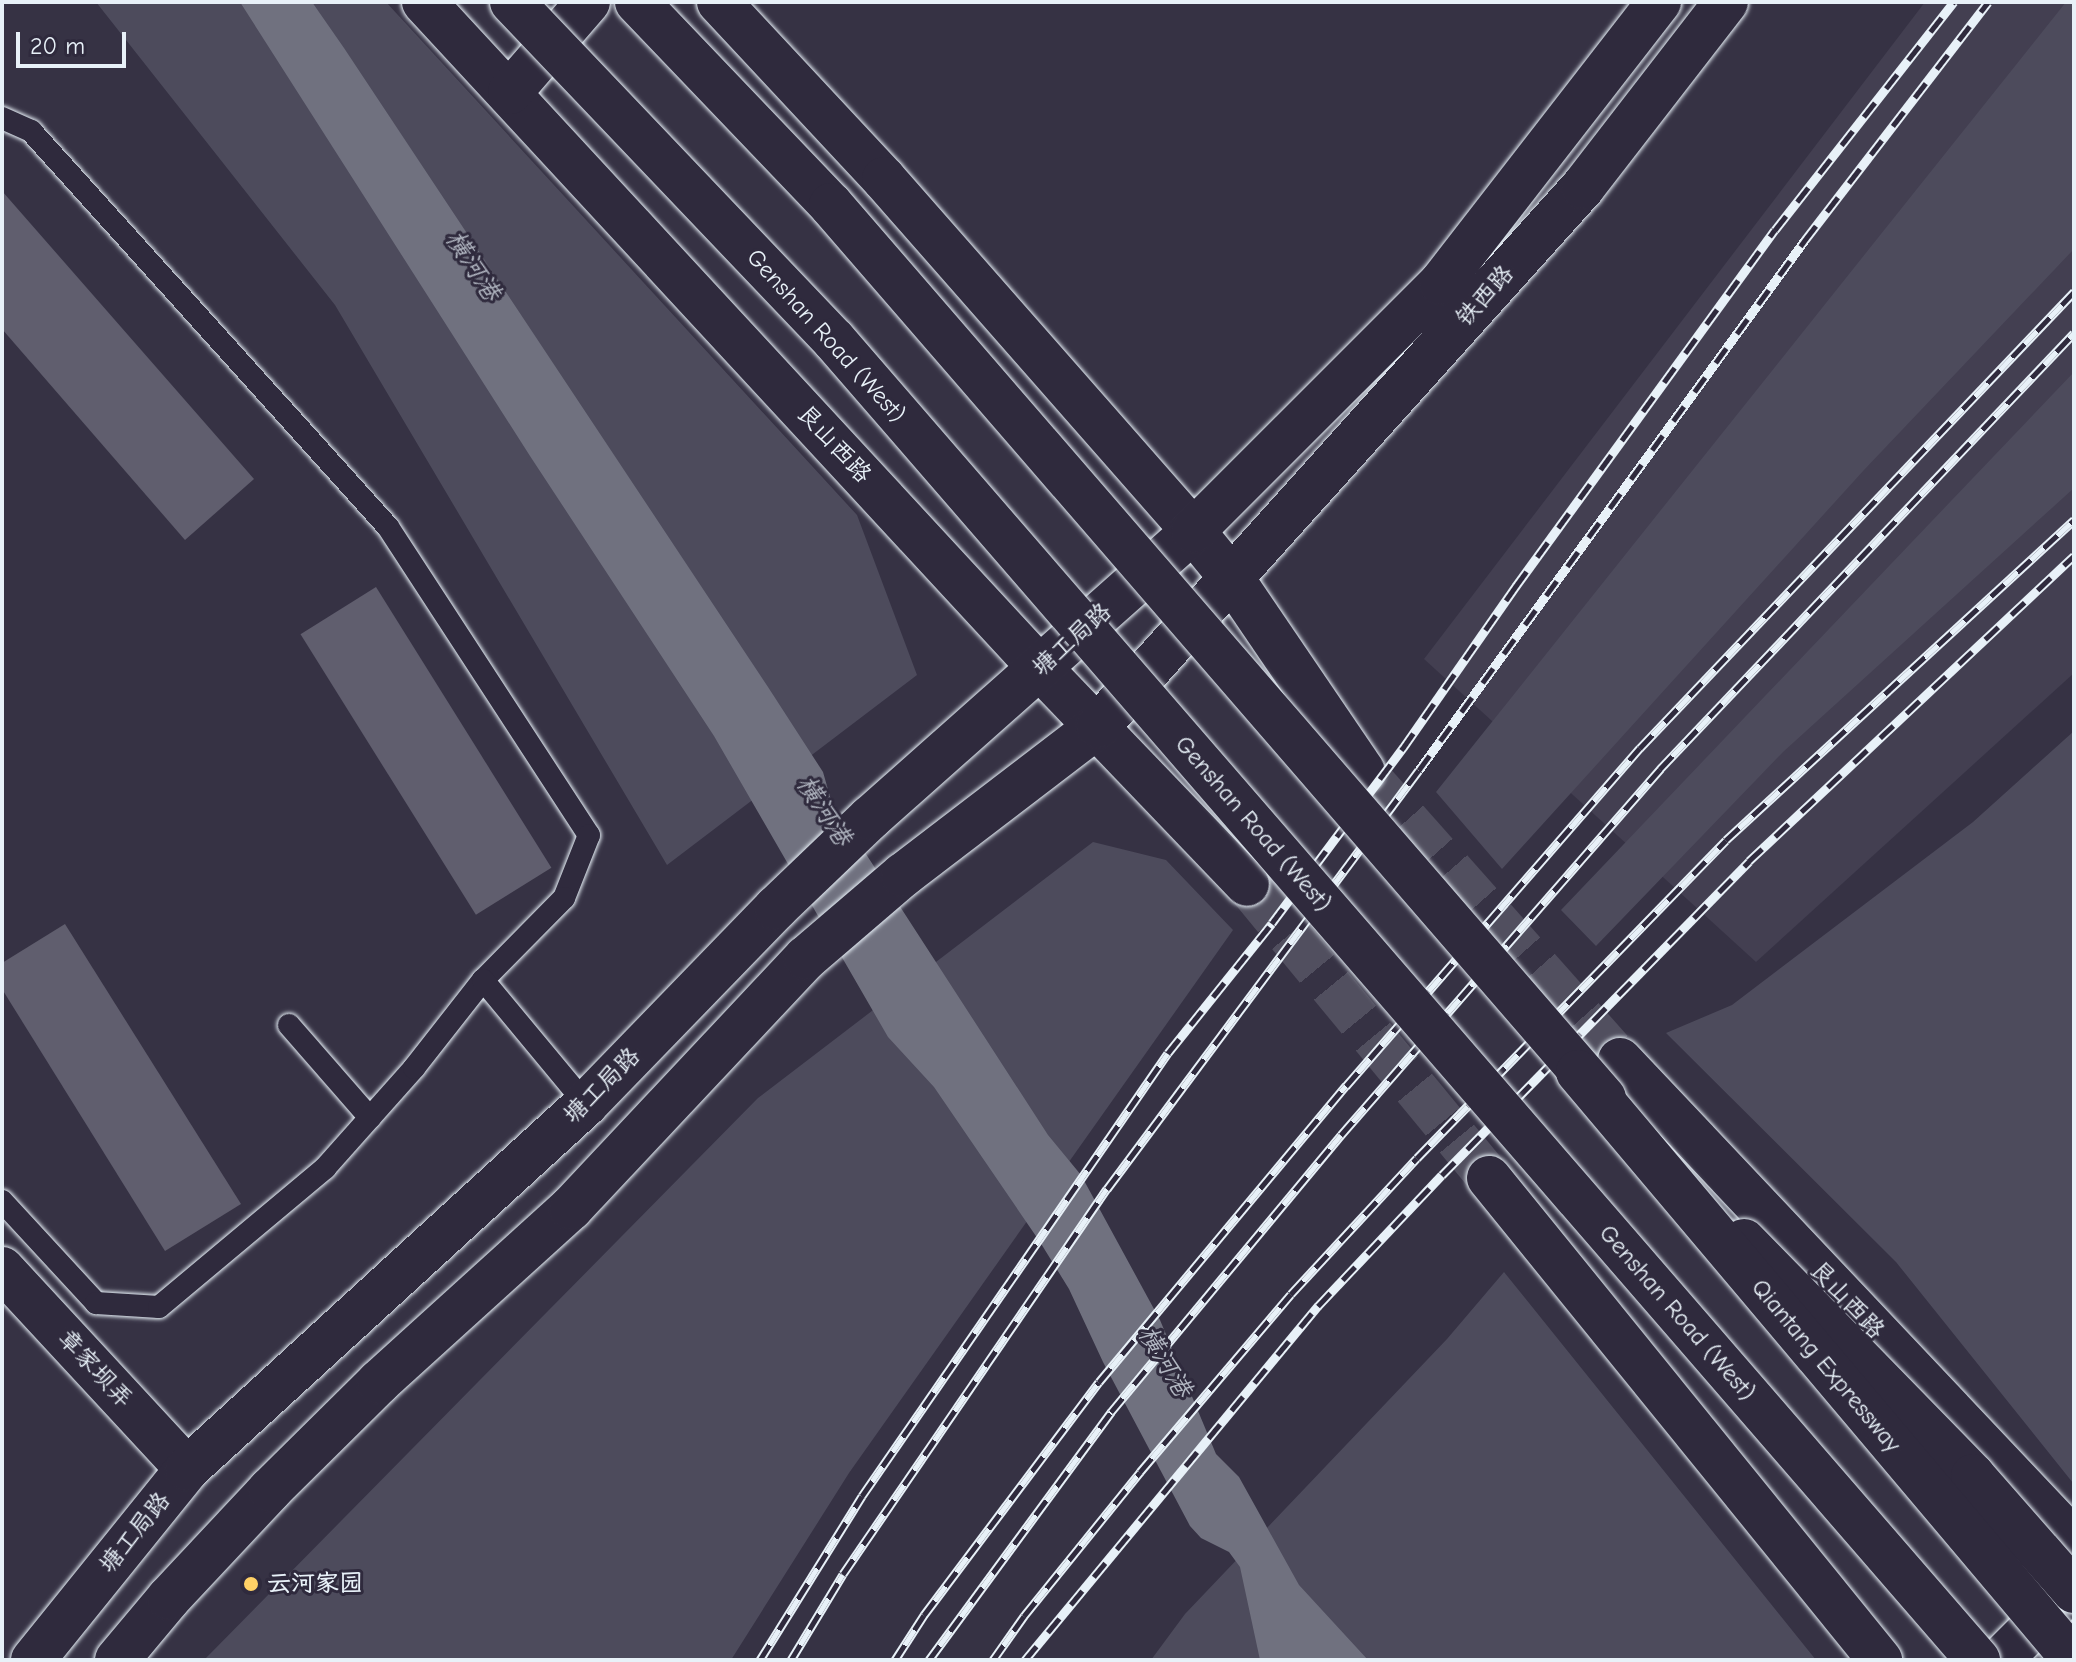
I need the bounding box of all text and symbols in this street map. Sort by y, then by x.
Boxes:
scale bar [20,16,130,66]
text: 20 m [30,32,85,60]
water label: 横河港 [438,225,506,307]
street label: Genshan Road (West) [741,243,911,429]
street label: 铁西路 [1450,260,1520,332]
street label: 艮山西路 [791,399,877,489]
street label: 塘工局路 [1027,597,1117,683]
street label: Genshan Road (West) [1169,730,1337,918]
water label: 横河港 [789,770,857,852]
street label: 塘工局路 [558,1042,646,1130]
street label: Genshan Road (West) [1593,1219,1761,1407]
street label: 艮山西路 [1804,1255,1890,1345]
street label: Qiantang Expressway [1745,1274,1907,1458]
water label: 横河港 [1131,1321,1197,1403]
street label: 章家坝弄 [52,1324,138,1414]
street label: 塘工局路 [94,1487,176,1579]
place label: 云河家园 [267,1570,363,1598]
marker: 云河家园 [242,1575,260,1593]

